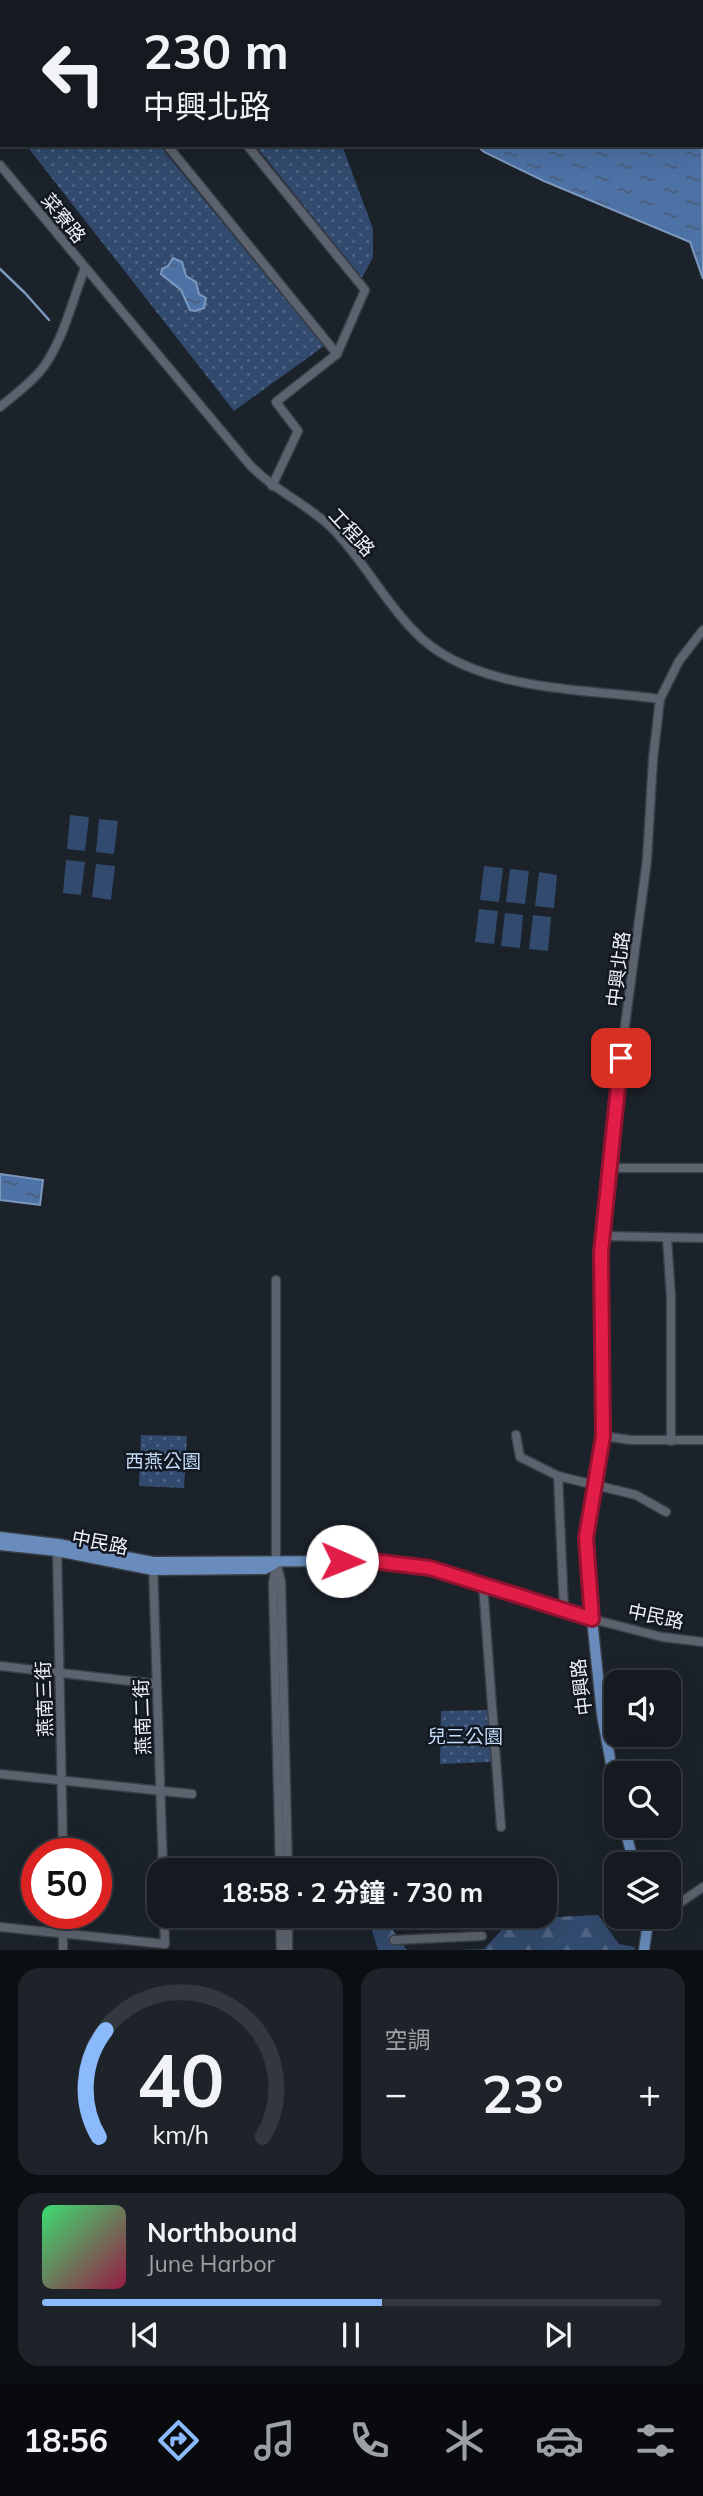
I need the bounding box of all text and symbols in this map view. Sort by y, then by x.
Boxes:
text: 230 m [143,20,289,81]
icon: left [28,28,119,119]
text: 中興北路 [143,86,271,126]
street label: 菜寮路 [37,188,91,248]
street label: 工程路 [324,503,380,561]
street label: 中興北路 [601,930,635,1008]
pin [591,1028,651,1088]
icon: arrive [602,1039,640,1077]
park label: 西燕公園 [125,1449,201,1473]
position arrow [305,1524,379,1598]
street label: 中民路 [70,1525,130,1559]
street label: 中民路 [626,1598,686,1634]
street label: 中興路 [566,1657,596,1717]
street label: 燕南三街 [31,1661,57,1737]
map controls [604,1670,681,1929]
button: sound [604,1670,681,1747]
street label: 燕南二街 [129,1679,155,1755]
park label: 兒三公園 [427,1724,503,1748]
button: search [604,1761,681,1838]
speed limit sign: 50 [21,1838,112,1929]
button: layers [604,1852,681,1929]
text: 18:58 · 2 分鐘 · 730 m [221,1876,483,1909]
text: 空調 [385,2025,431,2054]
text: 40 [137,2035,224,2126]
text: 23° [482,2061,564,2126]
text: − [385,2069,407,2117]
text: + [638,2069,661,2117]
text: km/h [152,2119,209,2150]
text: Northbound [147,2216,297,2249]
text: June Harbor [147,2249,275,2278]
icon: previous [126,2316,164,2354]
icon: pause [332,2316,370,2354]
icon: next [539,2316,577,2354]
icon: directions [154,2416,203,2465]
icon: music [250,2416,299,2465]
icon: phone [345,2416,394,2465]
icon: climate [440,2416,489,2465]
icon: car [535,2416,584,2465]
icon: filters [631,2416,680,2465]
text: 18:56 [23,2420,108,2460]

